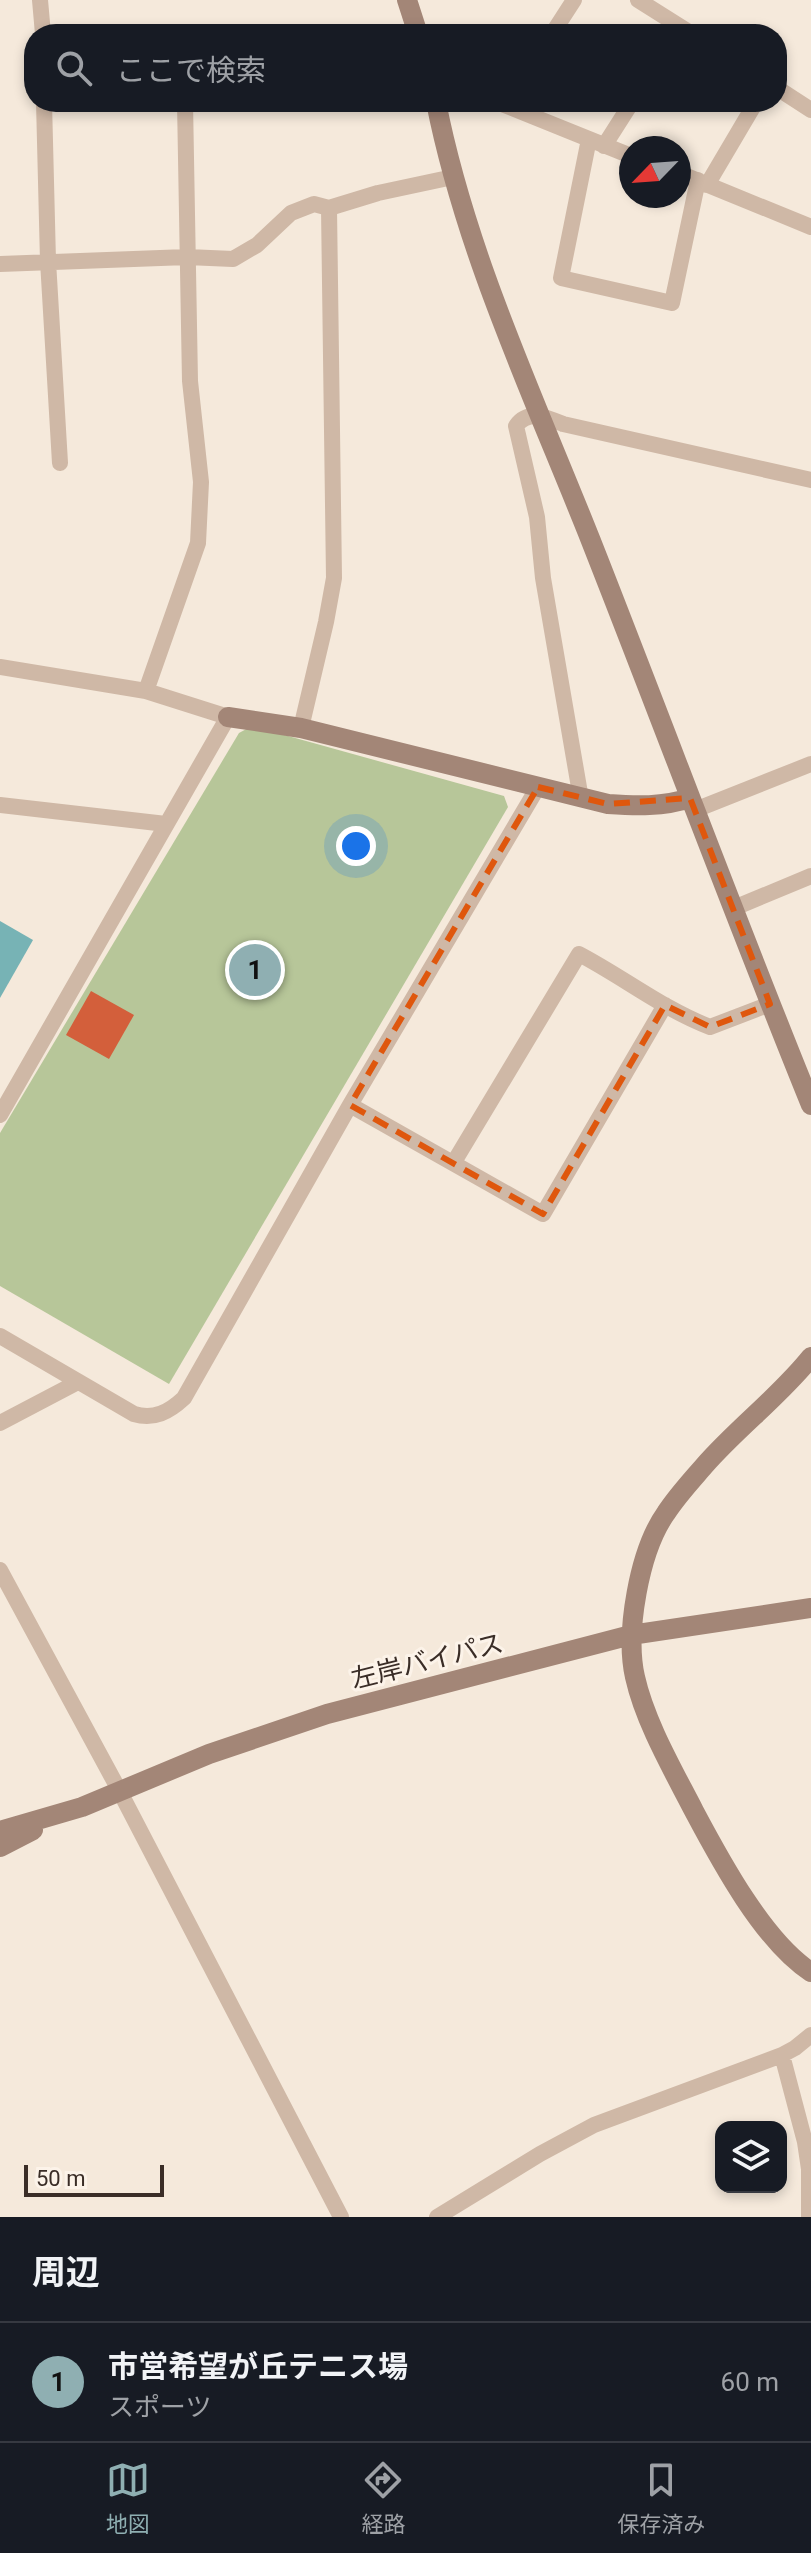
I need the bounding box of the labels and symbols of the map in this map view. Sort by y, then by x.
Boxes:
north arrow [619,136,691,208]
your location [336,826,376,866]
pin: 1 [229,940,281,1000]
street label: 左岸バイパス [348,1628,506,1694]
scale bar [24,2161,164,2197]

